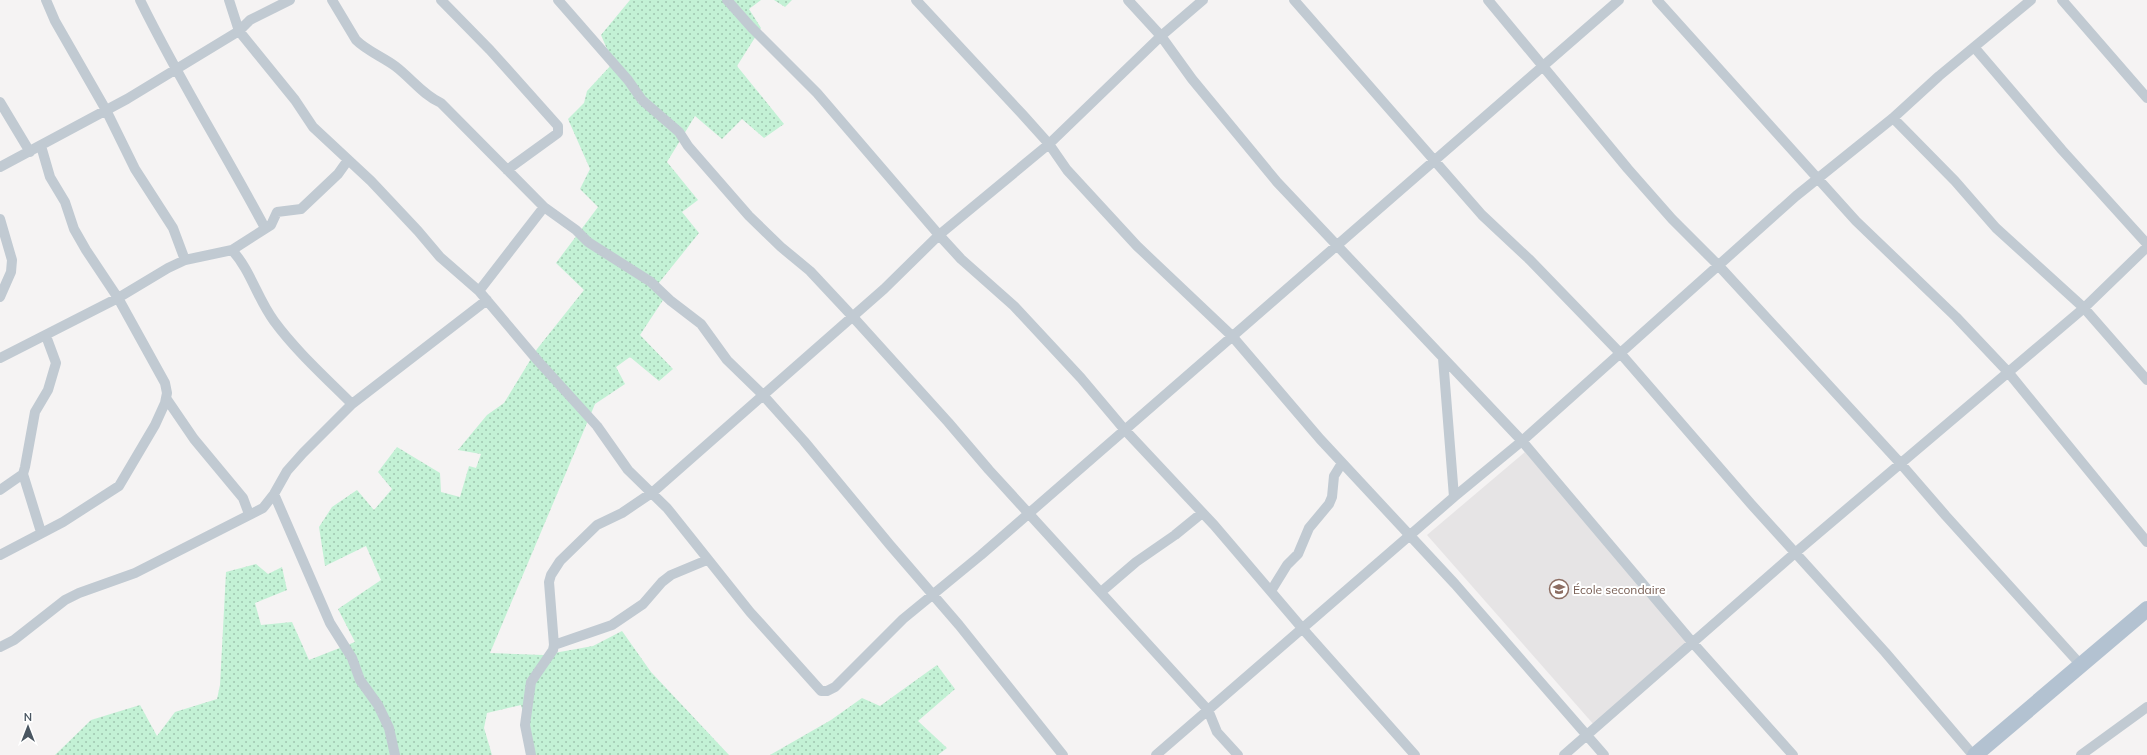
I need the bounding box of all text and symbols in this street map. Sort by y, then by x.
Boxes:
school or university icon: École secondaire [1548,578,1570,600]
place label: École secondaire [1573,582,1665,597]
north arrow [8,707,48,747]
text: N [24,710,32,724]

